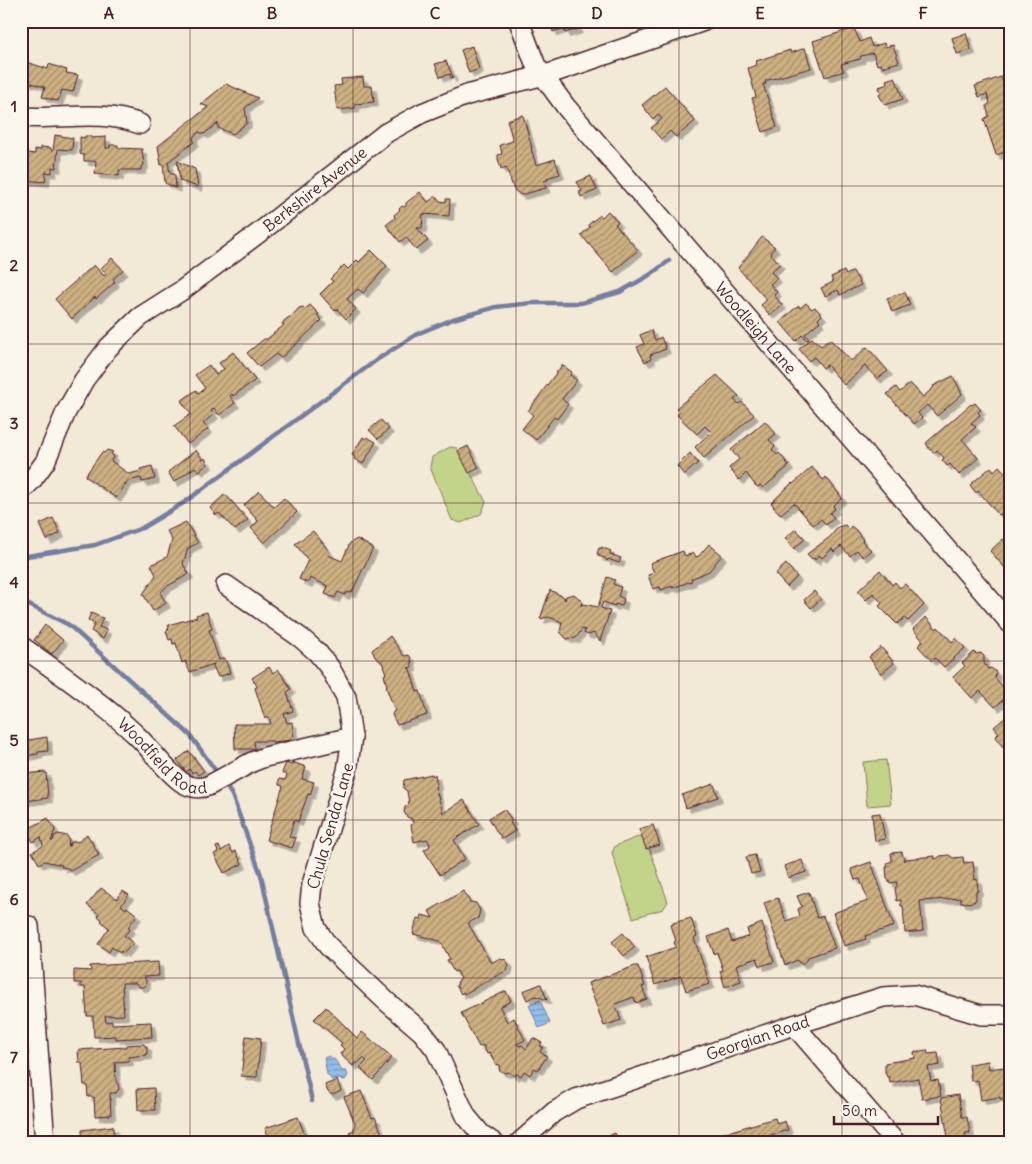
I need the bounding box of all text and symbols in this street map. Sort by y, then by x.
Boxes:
text: A [104,3,114,23]
text: B [267,3,278,23]
text: C [430,3,441,23]
text: D [591,3,603,23]
text: E [755,3,765,23]
text: F [918,3,928,23]
text: 1 [11,96,17,116]
street label: Berkshire Avenue [259,142,370,236]
text: 2 [10,255,19,275]
street label: Woodleigh Lane [711,278,801,378]
text: 3 [9,413,19,433]
text: 4 [9,572,19,592]
street label: Woodfield Road [114,713,208,798]
text: 5 [9,730,19,750]
street label: Chula Senda Lane [302,761,358,891]
text: 6 [9,889,19,909]
street label: Georgian Road [703,1011,812,1064]
text: 7 [10,1047,18,1067]
scale bar [834,1094,938,1126]
text: 50 m [842,1101,877,1120]

